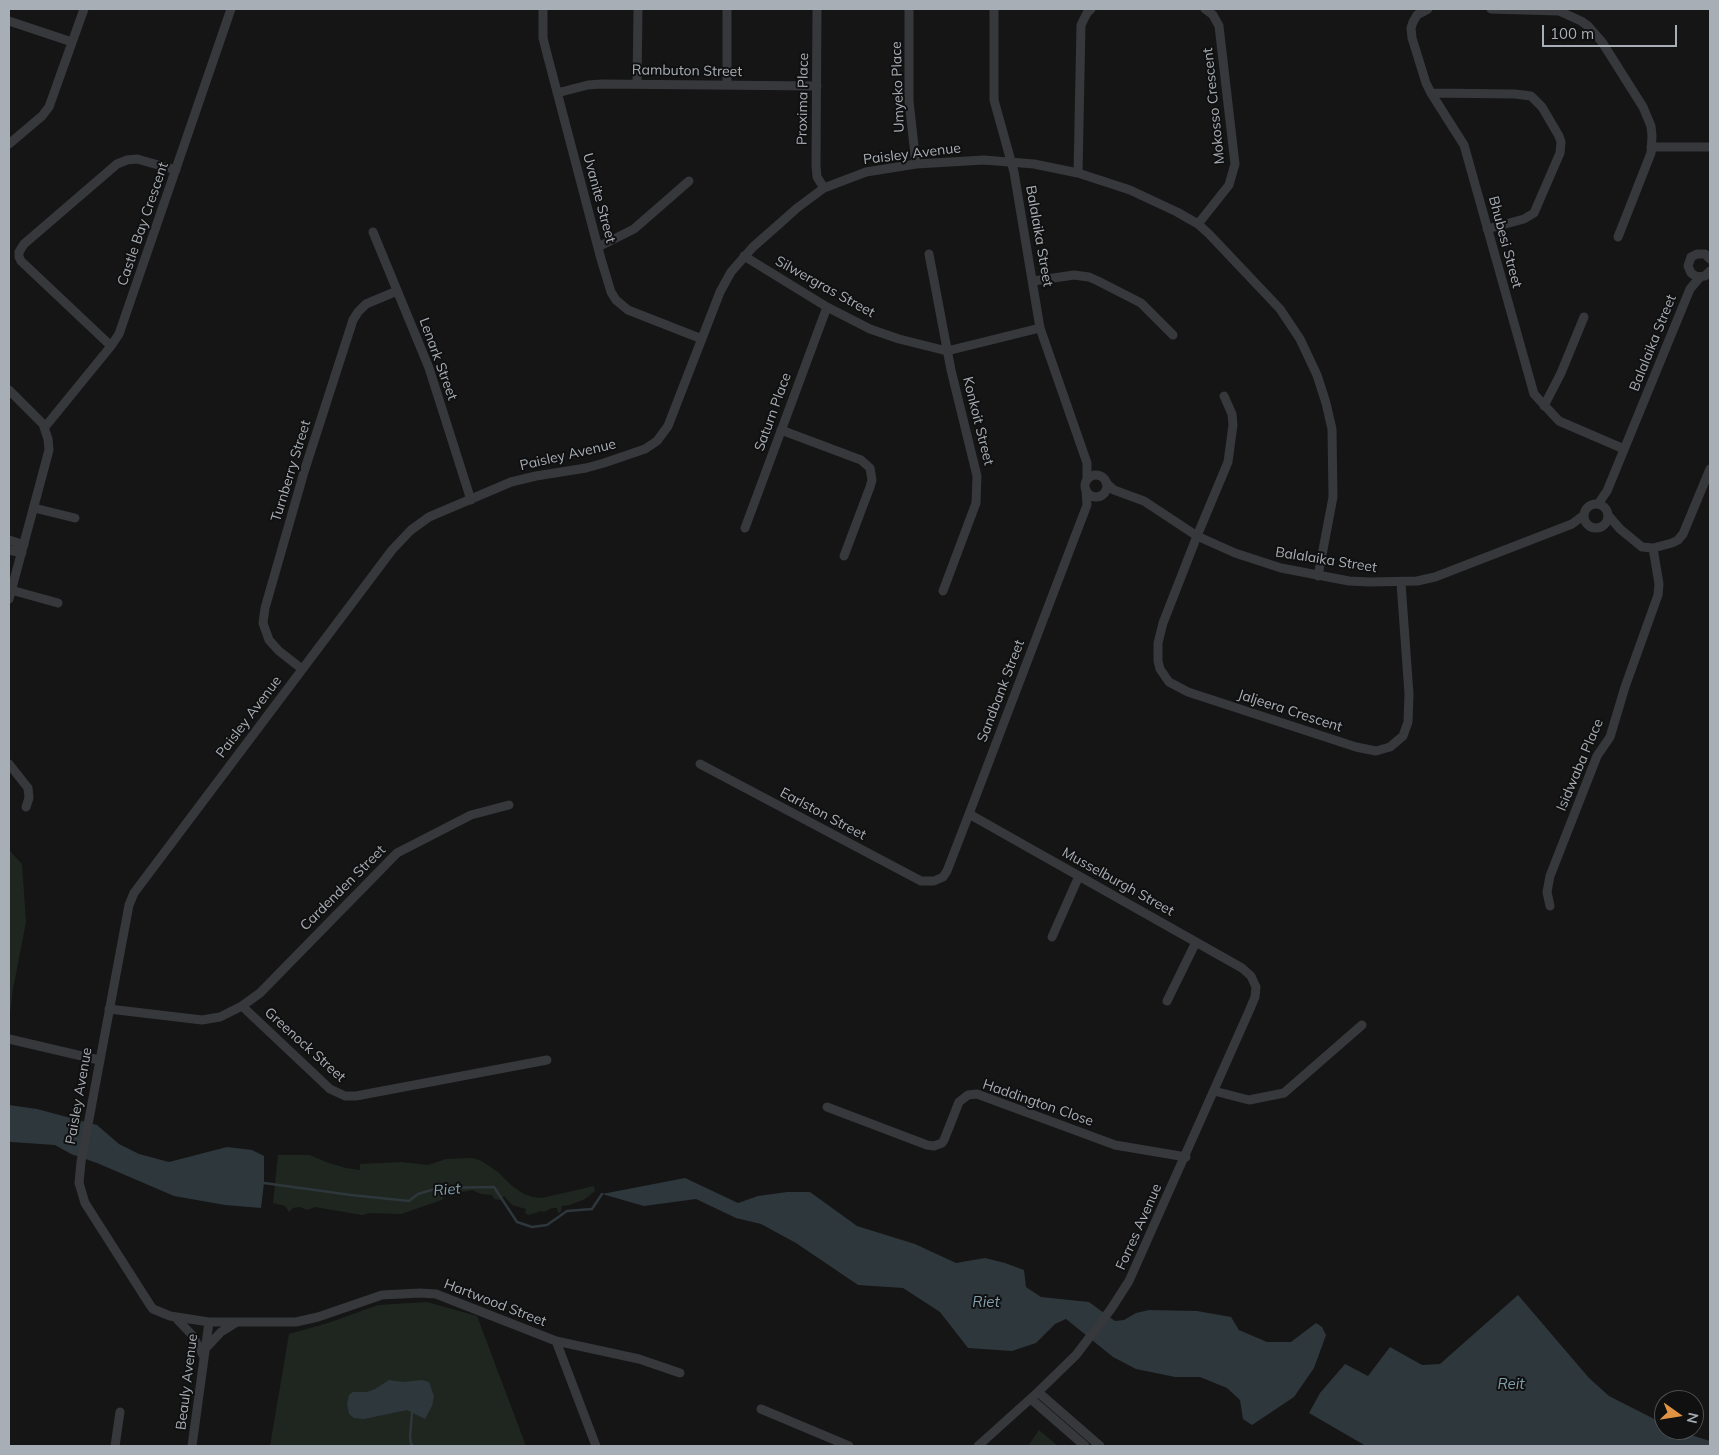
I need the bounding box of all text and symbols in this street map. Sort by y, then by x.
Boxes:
scale bar [1544,15,1679,47]
text: 100 m [1550,24,1594,43]
street label: Umyeko Place [888,41,908,133]
street label: Mokosso Crescent [1200,47,1228,165]
street label: Proxima Place [794,53,812,145]
street label: Rambuton Street [632,62,742,80]
street label: Paisley Avenue [862,140,962,168]
street label: Uvanite Street [579,151,619,245]
street label: Castle Bay Crescent [114,160,172,288]
street label: Balalaika Street [1022,184,1056,288]
street label: Bhubesi Street [1485,194,1525,290]
street label: Silwergras Street [772,253,878,321]
street label: Balalaika Street [1626,292,1680,394]
street label: Lenark Street [415,316,461,402]
street label: Saturn Place [751,370,795,454]
street label: Konkoit Street [959,375,997,467]
street label: Turnberry Street [268,418,314,524]
street label: Paisley Avenue [518,436,618,474]
street label: Balalaika Street [1274,544,1378,576]
street label: Sandbank Street [974,637,1028,745]
street label: Paisley Avenue [213,673,285,761]
street label: Jaljeera Crescent [1236,686,1344,736]
street label: Isidwaba Place [1553,716,1607,814]
street label: Earlston Street [777,784,869,844]
street label: Cardenden Street [297,842,389,934]
street label: Musselburgh Street [1059,844,1177,920]
street label: Greenock Street [261,1004,349,1086]
street label: Paisley Avenue [62,1046,96,1146]
street label: Haddington Close [980,1076,1096,1130]
water label: Riet [433,1180,461,1200]
street label: Forres Avenue [1112,1181,1166,1273]
street label: Hartwood Street [441,1276,549,1330]
water label: Riet [972,1293,1000,1311]
street label: Beauly Avenue [173,1333,201,1431]
water label: Reit [1497,1375,1525,1393]
north arrow [1654,1390,1704,1440]
text: N [1683,1411,1703,1425]

